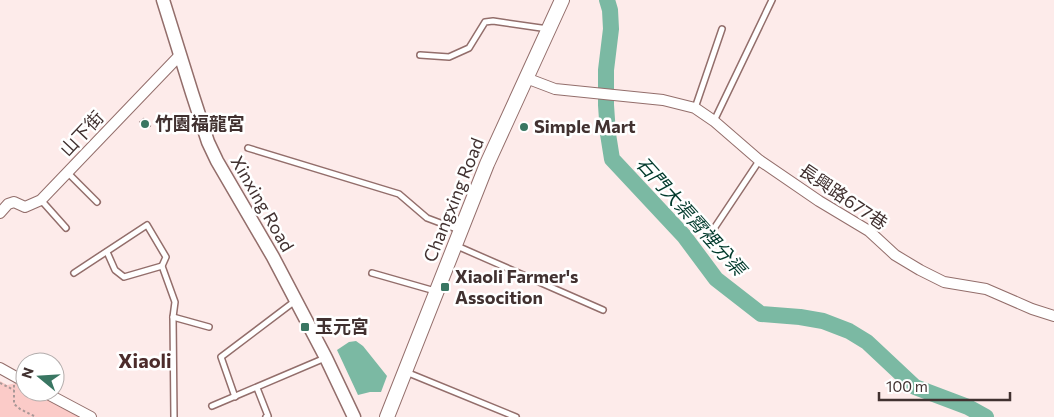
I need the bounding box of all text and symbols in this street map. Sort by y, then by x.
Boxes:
street label: 山下街 [55,106,108,161]
place label: 竹園福龍宮 [155,112,245,134]
place label: Simple Mart [534,115,636,137]
marker: 竹園福龍宮 [139,118,151,130]
marker: Simple Mart [518,121,530,133]
street label: Changxing Road [418,134,488,265]
water label: 石門大渠霄裡分渠 [632,151,753,282]
street label: Xinxing Road [227,152,299,255]
street label: 長興路677巷 [795,159,892,234]
place label: Xiaoli Farmer's Assocition [455,265,578,308]
marker: Xiaoli Farmer's Assocition [439,281,451,293]
place label: 玉元宮 [315,315,369,337]
marker: 玉元宮 [299,321,311,333]
district label: Xiaoli [118,348,172,372]
north arrow [15,352,65,402]
text: N [17,365,37,380]
scale bar [879,370,1010,402]
text: 100 m [886,377,928,395]

